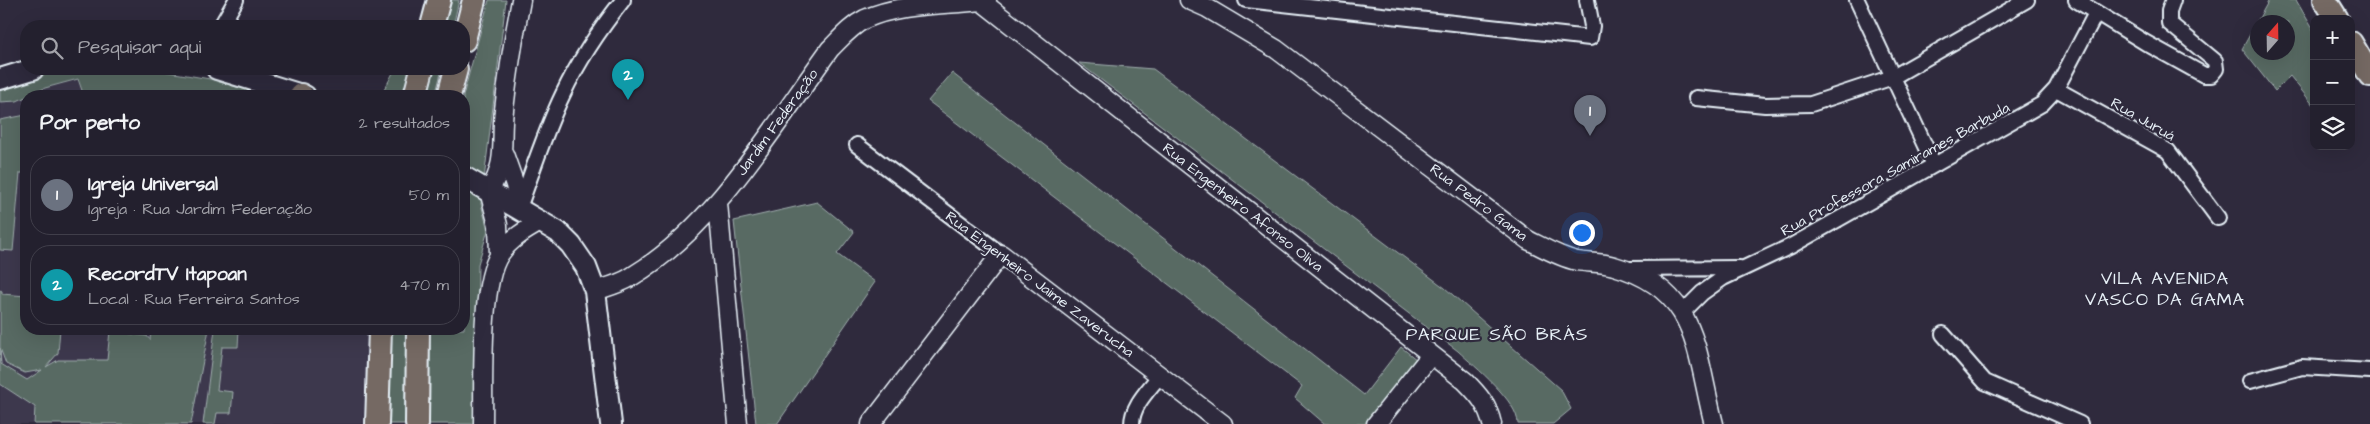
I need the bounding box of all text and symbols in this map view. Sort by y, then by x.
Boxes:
north arrow [2250,15,2295,60]
map controls [2310,15,2355,150]
button: + [2310,15,2355,60]
search box [20,20,470,75]
icon: search [38,34,66,62]
text: Pesquisar aqui [78,34,201,61]
pin: 2 [612,59,644,100]
button: − [2310,60,2355,105]
street label: Jardim Federação [732,64,824,180]
street label: Rua Juruá [2107,93,2179,146]
pin: 1 [1574,95,1606,136]
street label: Rua Professora Samirames Barbuda [1777,97,2014,241]
button: layers [2310,105,2355,150]
text: Por perto [40,108,140,137]
text: 2 resultados [358,112,450,134]
street label: Rua Engenheiro Afonso Oliva [1157,138,1328,278]
street label: Rua Pedro Gama [1426,159,1532,246]
text: Igreja Universal [88,171,218,198]
text: 1 [56,184,58,206]
text: 50 m [409,184,449,206]
text: Igreja · Rua Jardim Federação [88,198,312,220]
street label: Rua Engenheiro Jaime Zaverucha [940,206,1139,363]
your location [1569,220,1595,246]
text: RecordTV Itapoan [88,261,247,288]
district label: VILA AVENIDA VASCO DA GAMA [2085,266,2245,312]
text: 2 [52,274,62,296]
text: 470 m [399,274,449,296]
text: Local · Rua Ferreira Santos [88,288,300,310]
district label: PARQUE SÃO BRÁS [1406,322,1588,347]

